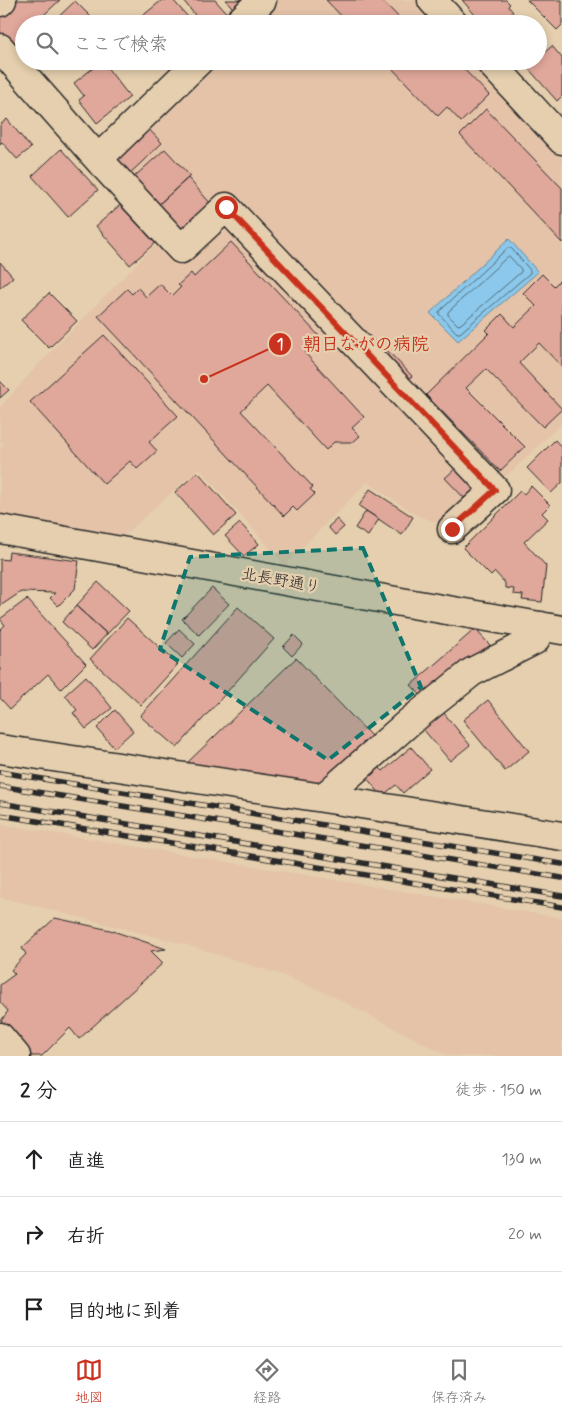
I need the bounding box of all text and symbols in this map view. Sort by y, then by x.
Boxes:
search box [15,15,547,70]
icon: search [33,29,61,57]
text: ここで検索 [73,32,168,57]
route start [215,196,238,219]
callout: 朝日ながの病院 [268,327,439,360]
text: 朝日ながの病院 [303,333,429,357]
text: 1 [277,335,283,355]
route end [441,518,464,541]
street label: 北長野通り [240,564,322,598]
text: 2 分 [20,1077,57,1105]
text: 徒歩 · 150 m [455,1080,542,1101]
icon: ahead [20,1145,48,1173]
text: 直進 [67,1149,105,1174]
text: 130 m [501,1149,542,1170]
icon: right [20,1220,48,1248]
text: 右折 [67,1224,105,1249]
text: 20 m [508,1224,542,1245]
icon: arrive [20,1295,48,1323]
text: 目的地に到着 [67,1299,181,1324]
tab: 地図 [75,1356,103,1407]
tab: 経路 [253,1356,281,1407]
tab: 保存済み [431,1356,487,1407]

